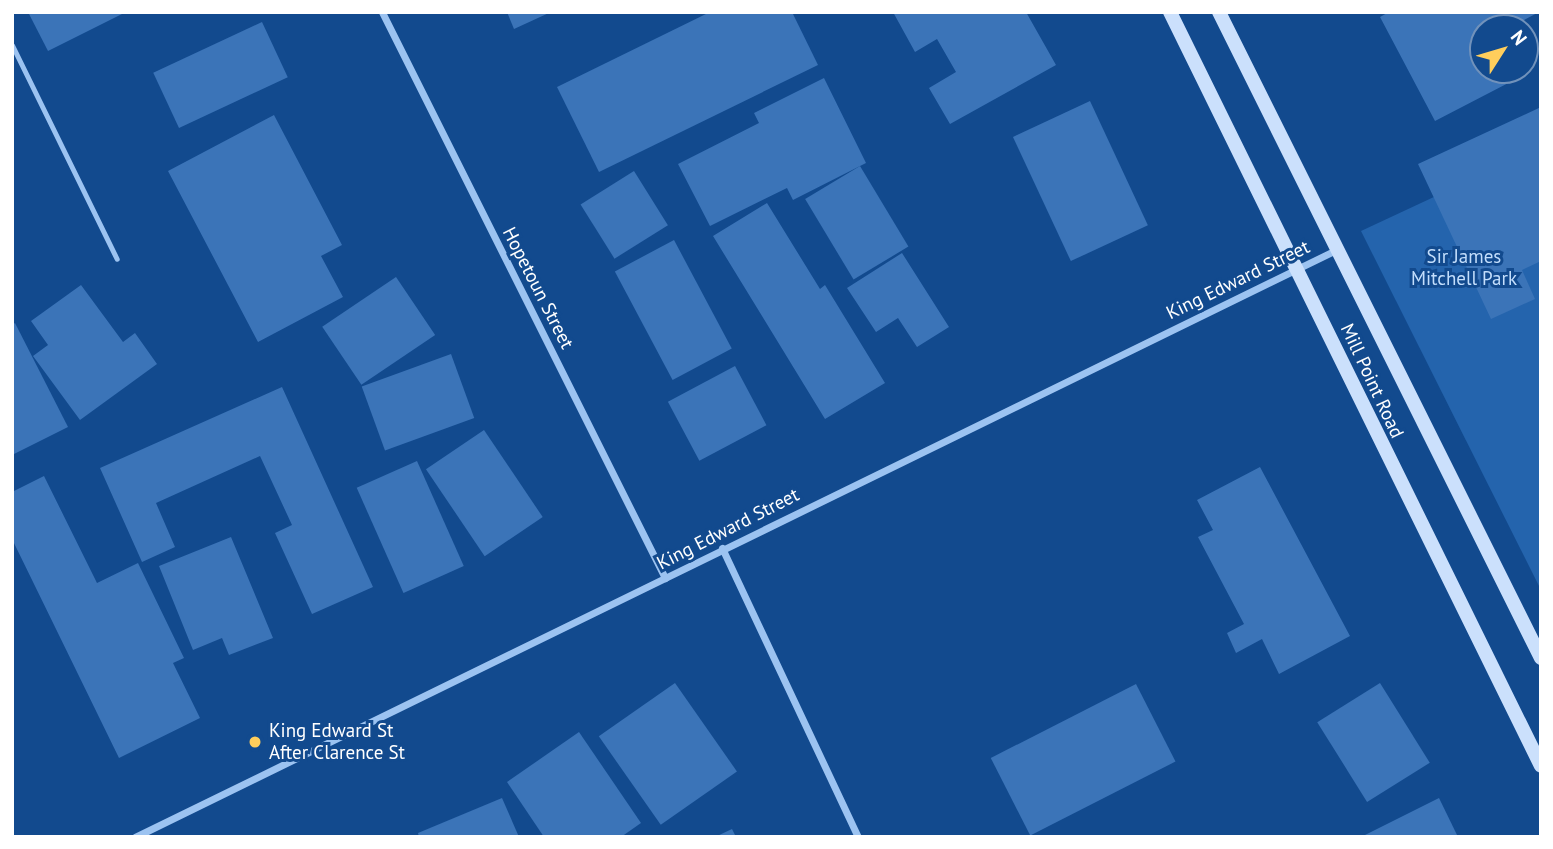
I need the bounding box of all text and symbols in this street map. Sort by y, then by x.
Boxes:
north arrow [1469,14,1539,84]
text: N [1506,25,1533,50]
street label: Hopetoun Street [498,223,578,353]
street label: King Edward Street [1163,235,1313,325]
park label: Sir James Mitchell Park [1411,246,1517,290]
street label: Mill Point Road [1336,320,1408,442]
street label: King Edward Street [653,483,803,575]
place label: King Edward St After Clarence St [269,720,405,764]
marker: King Edward St After Clarence St [247,734,263,750]

